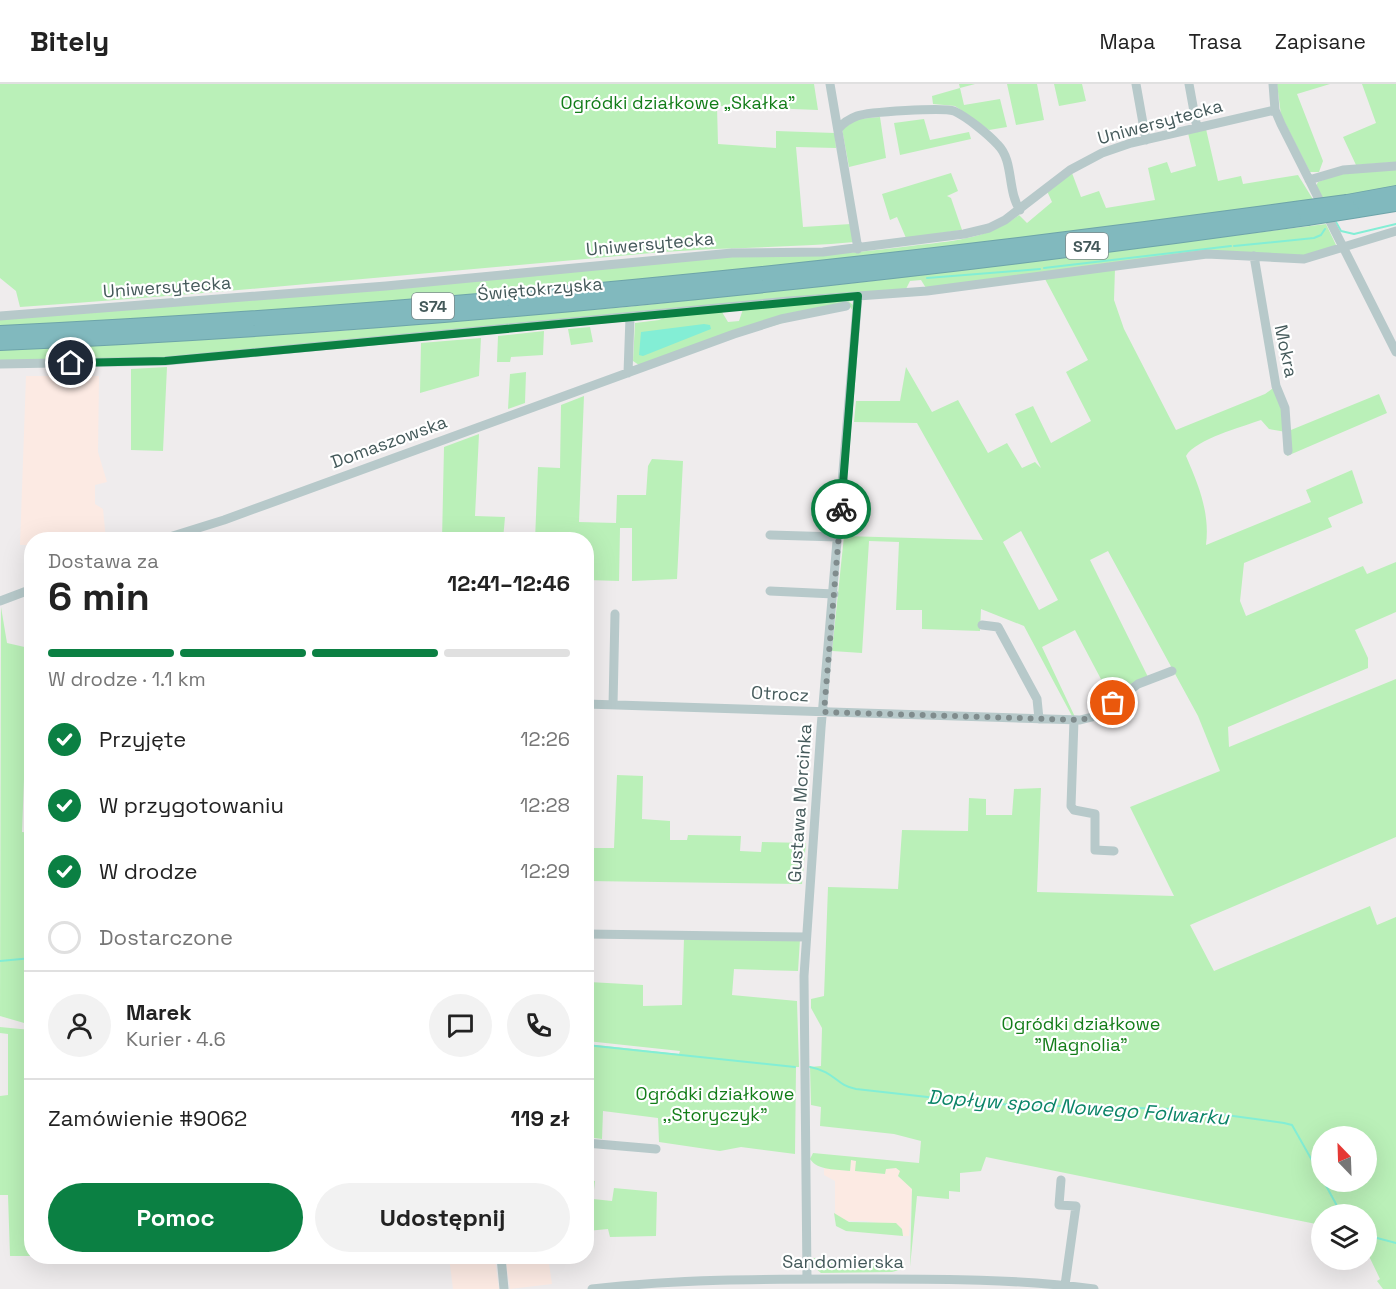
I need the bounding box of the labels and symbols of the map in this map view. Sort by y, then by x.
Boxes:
park label: Ogródki działkowe „Skałka” [561,91,795,114]
street label: Uniwersytecka [1095,94,1225,149]
street label: Uniwersytecka [585,226,715,261]
road number: S74 [1066,233,1108,259]
street label: Uniwersytecka [102,271,232,302]
street label: Świętokrzyska [476,272,603,305]
road number: S74 [412,293,454,319]
street label: Mokra [1270,322,1303,379]
pin [45,337,96,388]
street label: Domaszowska [328,410,450,473]
courier [811,479,871,539]
pin [1087,677,1138,728]
street label: Otrocz [751,681,809,706]
street label: Gustawa Morcinka [782,723,817,883]
park label: Ogródki działkowe "Magnolia" [1002,1012,1160,1056]
park label: Ogródki działkowe ,,Storyczyk" [636,1082,794,1126]
water label: Dopływ spod Nowego Folwarku [926,1083,1231,1131]
north arrow [1311,1126,1377,1192]
street label: Sandomierska [782,1250,904,1273]

